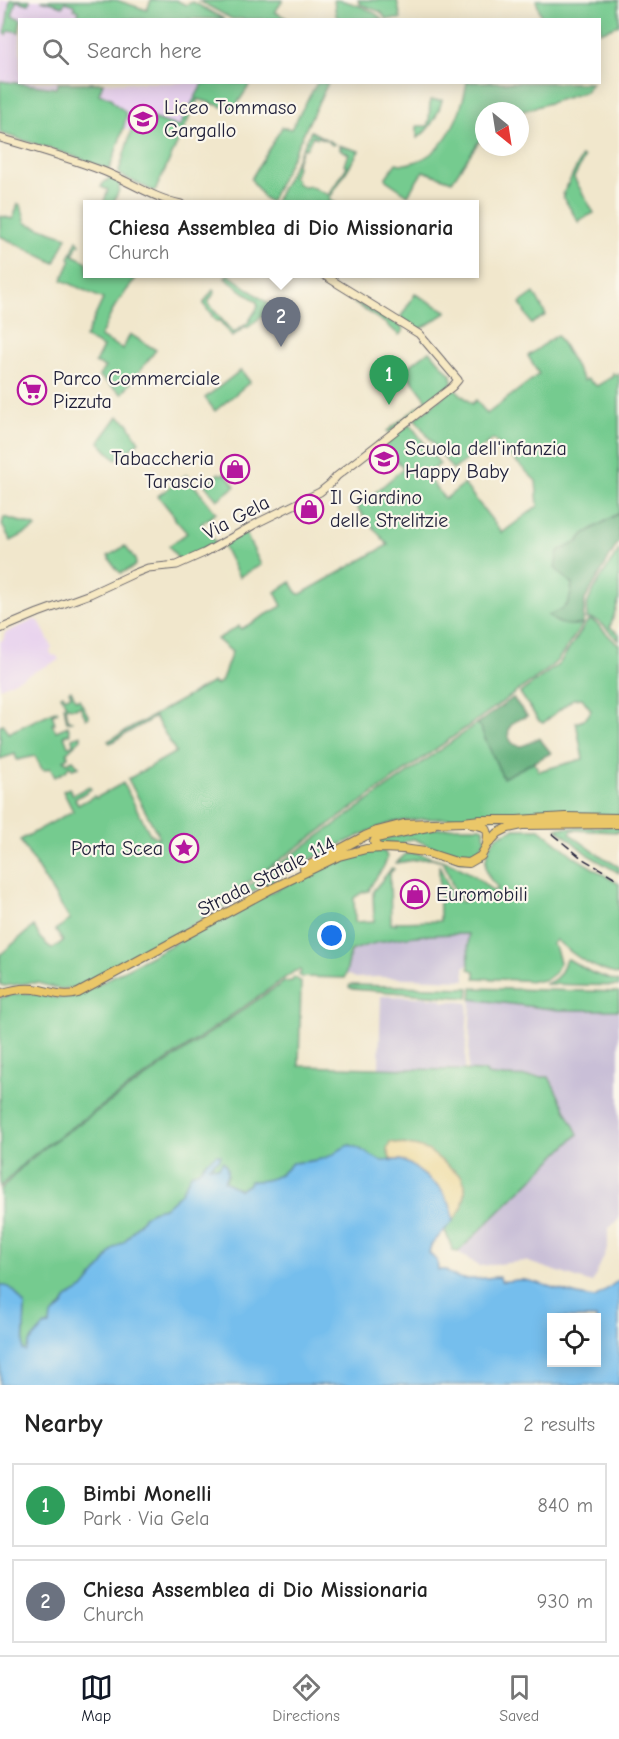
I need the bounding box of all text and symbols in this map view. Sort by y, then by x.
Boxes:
search box [18,18,601,84]
icon: search [39,35,72,68]
text: Search here [87,38,202,64]
place label: Liceo Tommaso Gargallo [164,96,297,142]
north arrow [475,102,529,156]
school or university icon: Liceo Tommaso Gargallo [127,103,159,135]
popup [83,200,479,278]
text: Chiesa Assemblea di Dio Missionaria [109,215,453,241]
text: Church [109,241,169,264]
pin: 2 [262,298,300,347]
pin: 1 [370,356,408,405]
place label: Parco Commerciale Pizzuta [53,367,220,413]
supermarket icon: Parco Commerciale Pizzuta [16,374,48,406]
place label: Scuola dell'infanzia Happy Baby [405,437,567,483]
school or university icon: Scuola dell'infanzia Happy Baby [368,443,400,475]
place label: Tabaccheria Tarascio [111,447,214,493]
shop icon: Tabaccheria Tarascio [219,453,251,485]
place label: Il Giardino delle Strelitzie [330,486,448,532]
street label: Via Gela [199,491,273,544]
shop icon: Il Giardino delle Strelitzie [293,493,325,525]
place icon: Porta Scea [168,832,200,864]
street label: Strada Statale 114 [194,832,339,921]
place label: Porta Scea [71,837,163,860]
shop icon: Euromobili [399,878,431,910]
place label: Euromobili [436,883,528,906]
your location [317,921,346,950]
map controls [547,1313,601,1367]
button: locate [547,1313,601,1367]
text: Nearby [24,1409,103,1439]
text: 2 results [523,1413,595,1436]
text: Bimbi Monelli [83,1481,212,1507]
text: 1 [42,1494,49,1517]
text: 840 m [538,1494,593,1517]
text: Park · Via Gela [83,1507,209,1530]
text: Chiesa Assemblea di Dio Missionaria [83,1577,428,1603]
text: 2 [41,1590,50,1613]
text: 930 m [537,1590,593,1613]
text: Church [83,1603,144,1626]
tab: Map [80,1671,113,1725]
tab: Directions [272,1671,340,1725]
tab: Saved [499,1671,539,1725]

